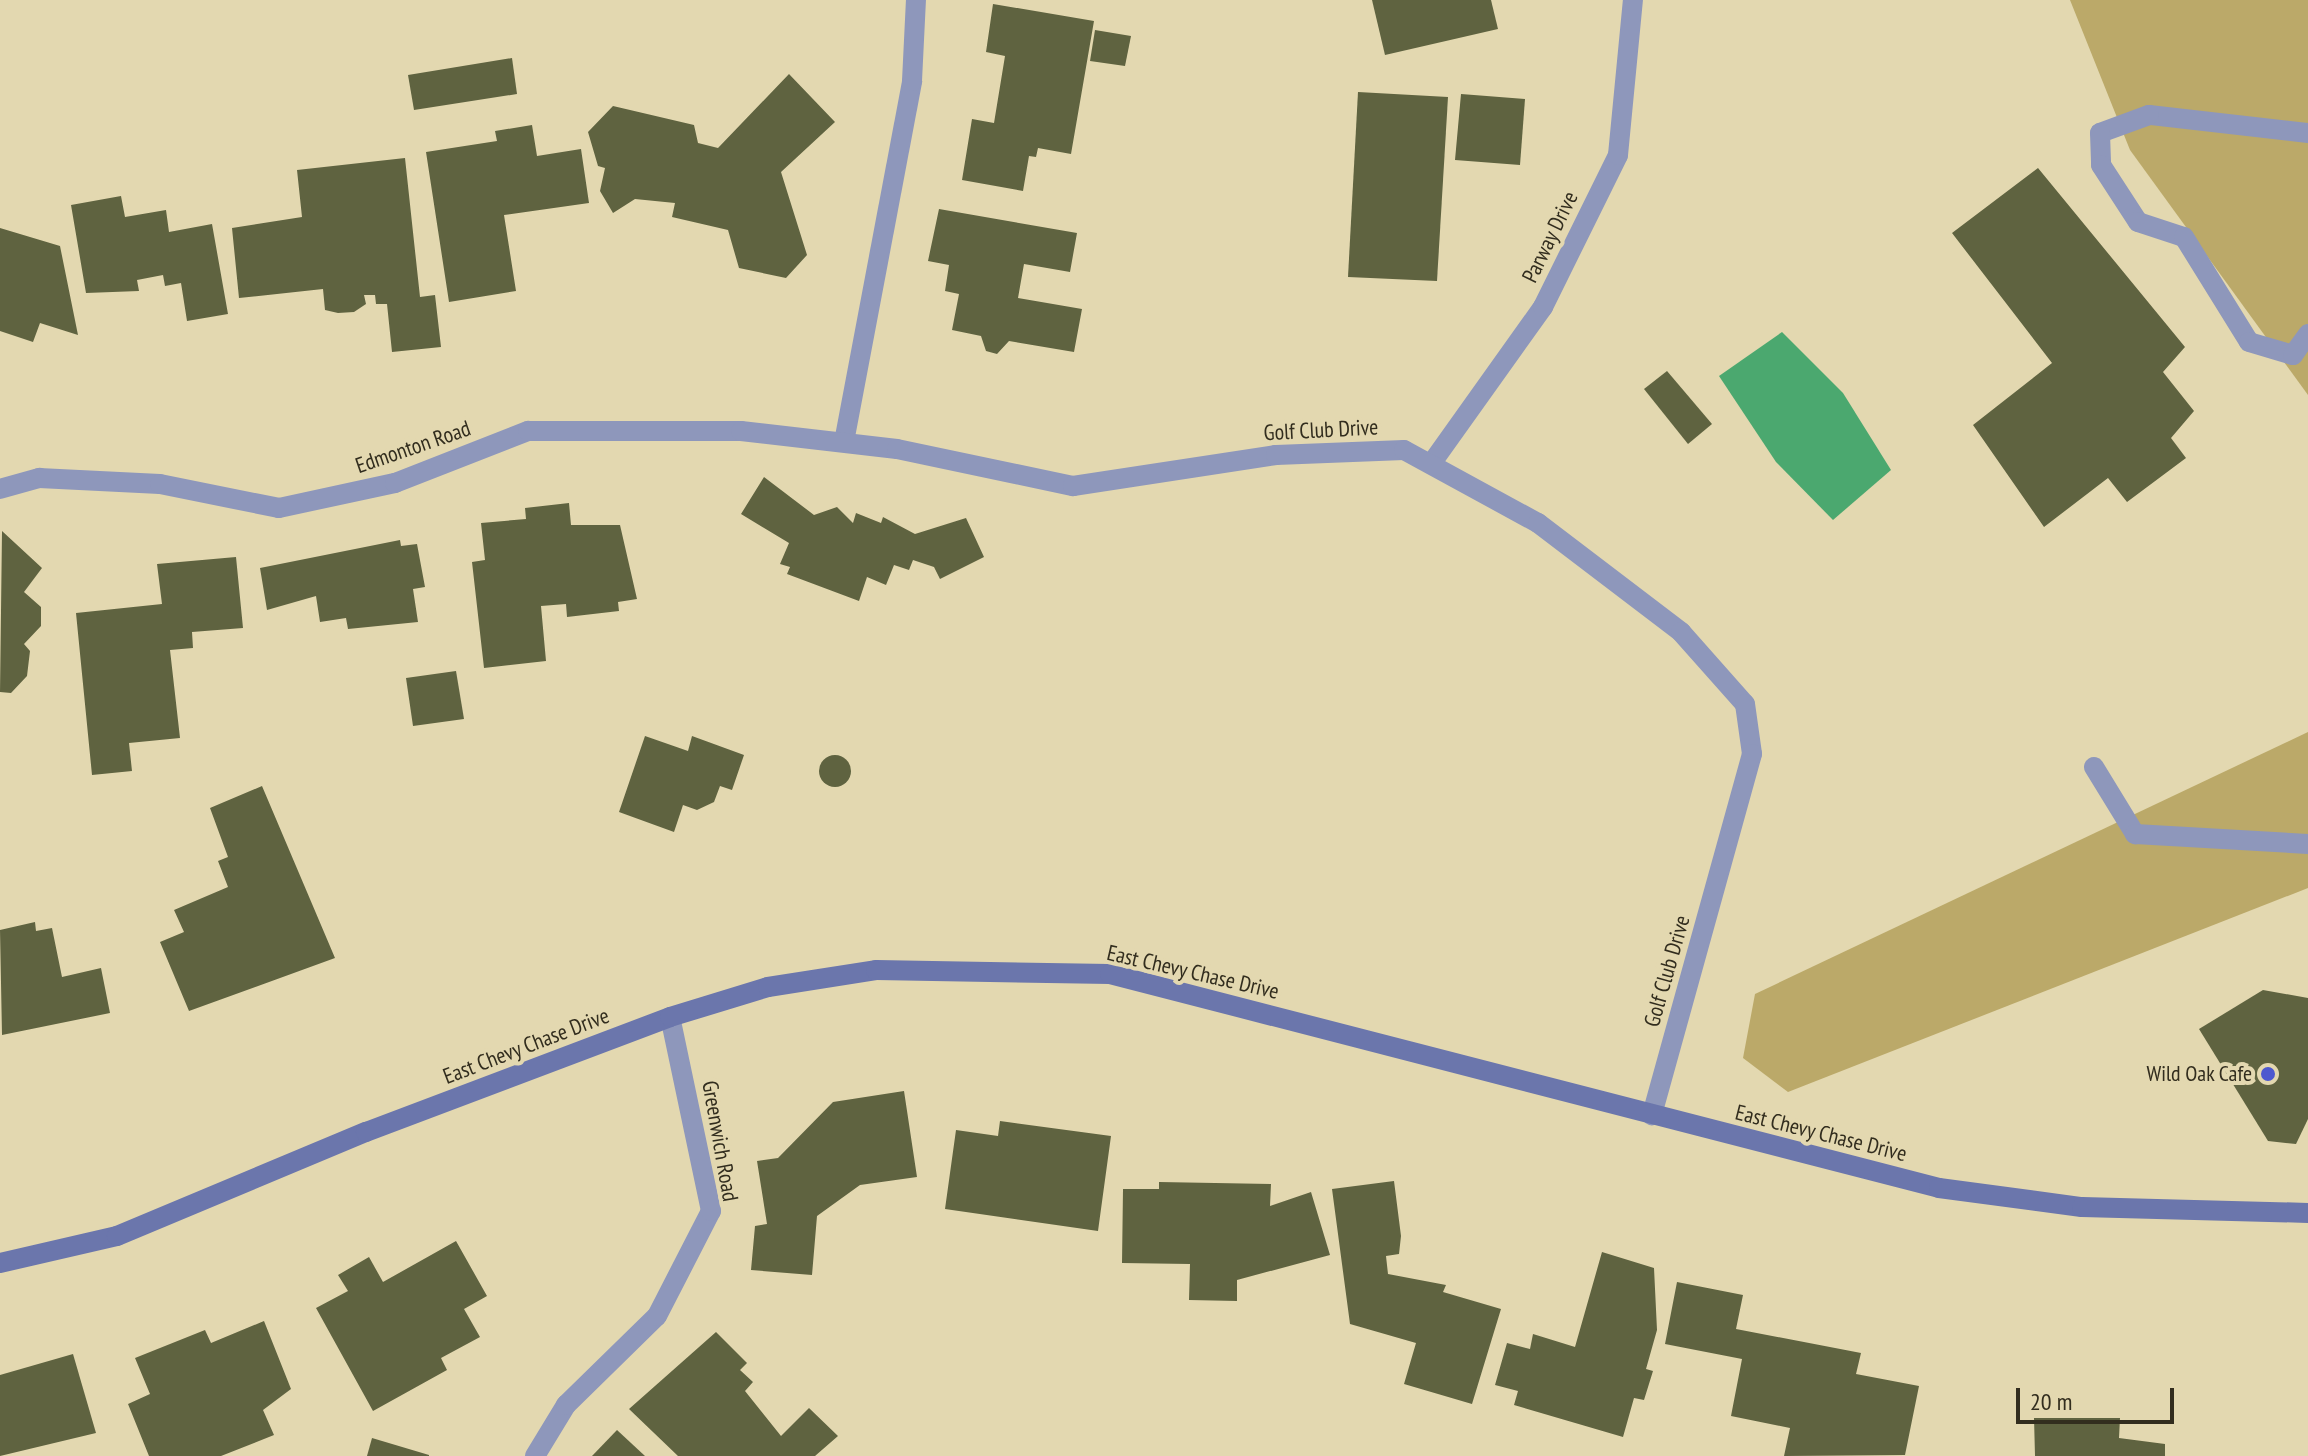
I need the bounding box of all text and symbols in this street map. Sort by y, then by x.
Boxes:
street label: Parway Drive [1516,187,1584,287]
street label: Golf Club Drive [1263,414,1379,446]
street label: Edmonton Road [352,415,474,479]
street label: Golf Club Drive [1639,912,1695,1030]
street label: East Chevy Chase Drive [1104,939,1282,1005]
street label: East Chevy Chase Drive [439,1002,613,1090]
place label: Wild Oak Cafe [2146,1061,2252,1087]
marker: Wild Oak Cafe [2259,1065,2277,1083]
street label: Greenwich Road [696,1079,744,1203]
street label: East Chevy Chase Drive [1732,1099,1910,1167]
scale bar [2020,1372,2178,1422]
text: 20 m [2030,1386,2072,1417]

